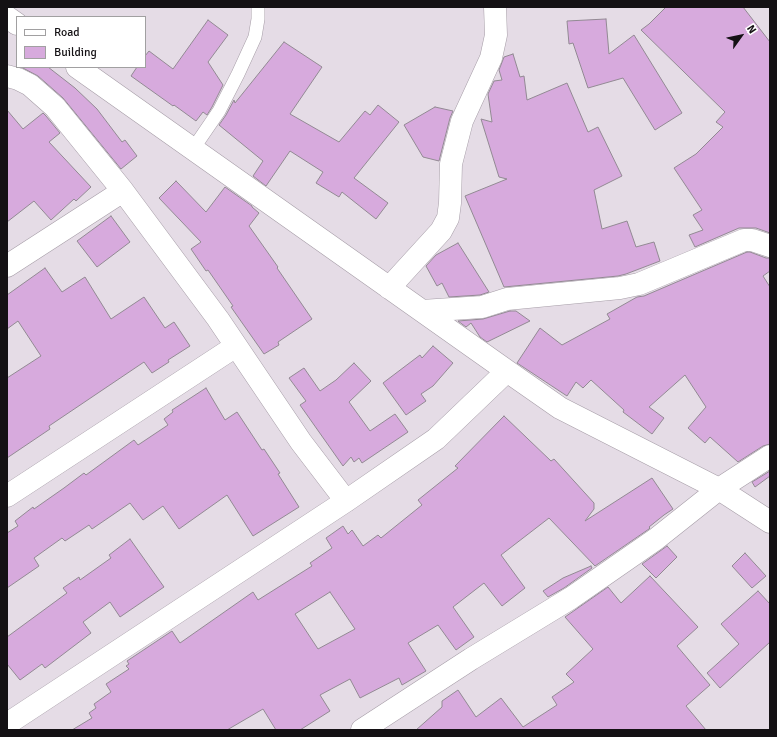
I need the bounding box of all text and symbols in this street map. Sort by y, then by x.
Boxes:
legend [16,16,146,68]
north arrow [721,16,761,56]
text: N [744,22,759,36]
text: Road [54,25,80,40]
text: Building [54,45,97,60]

